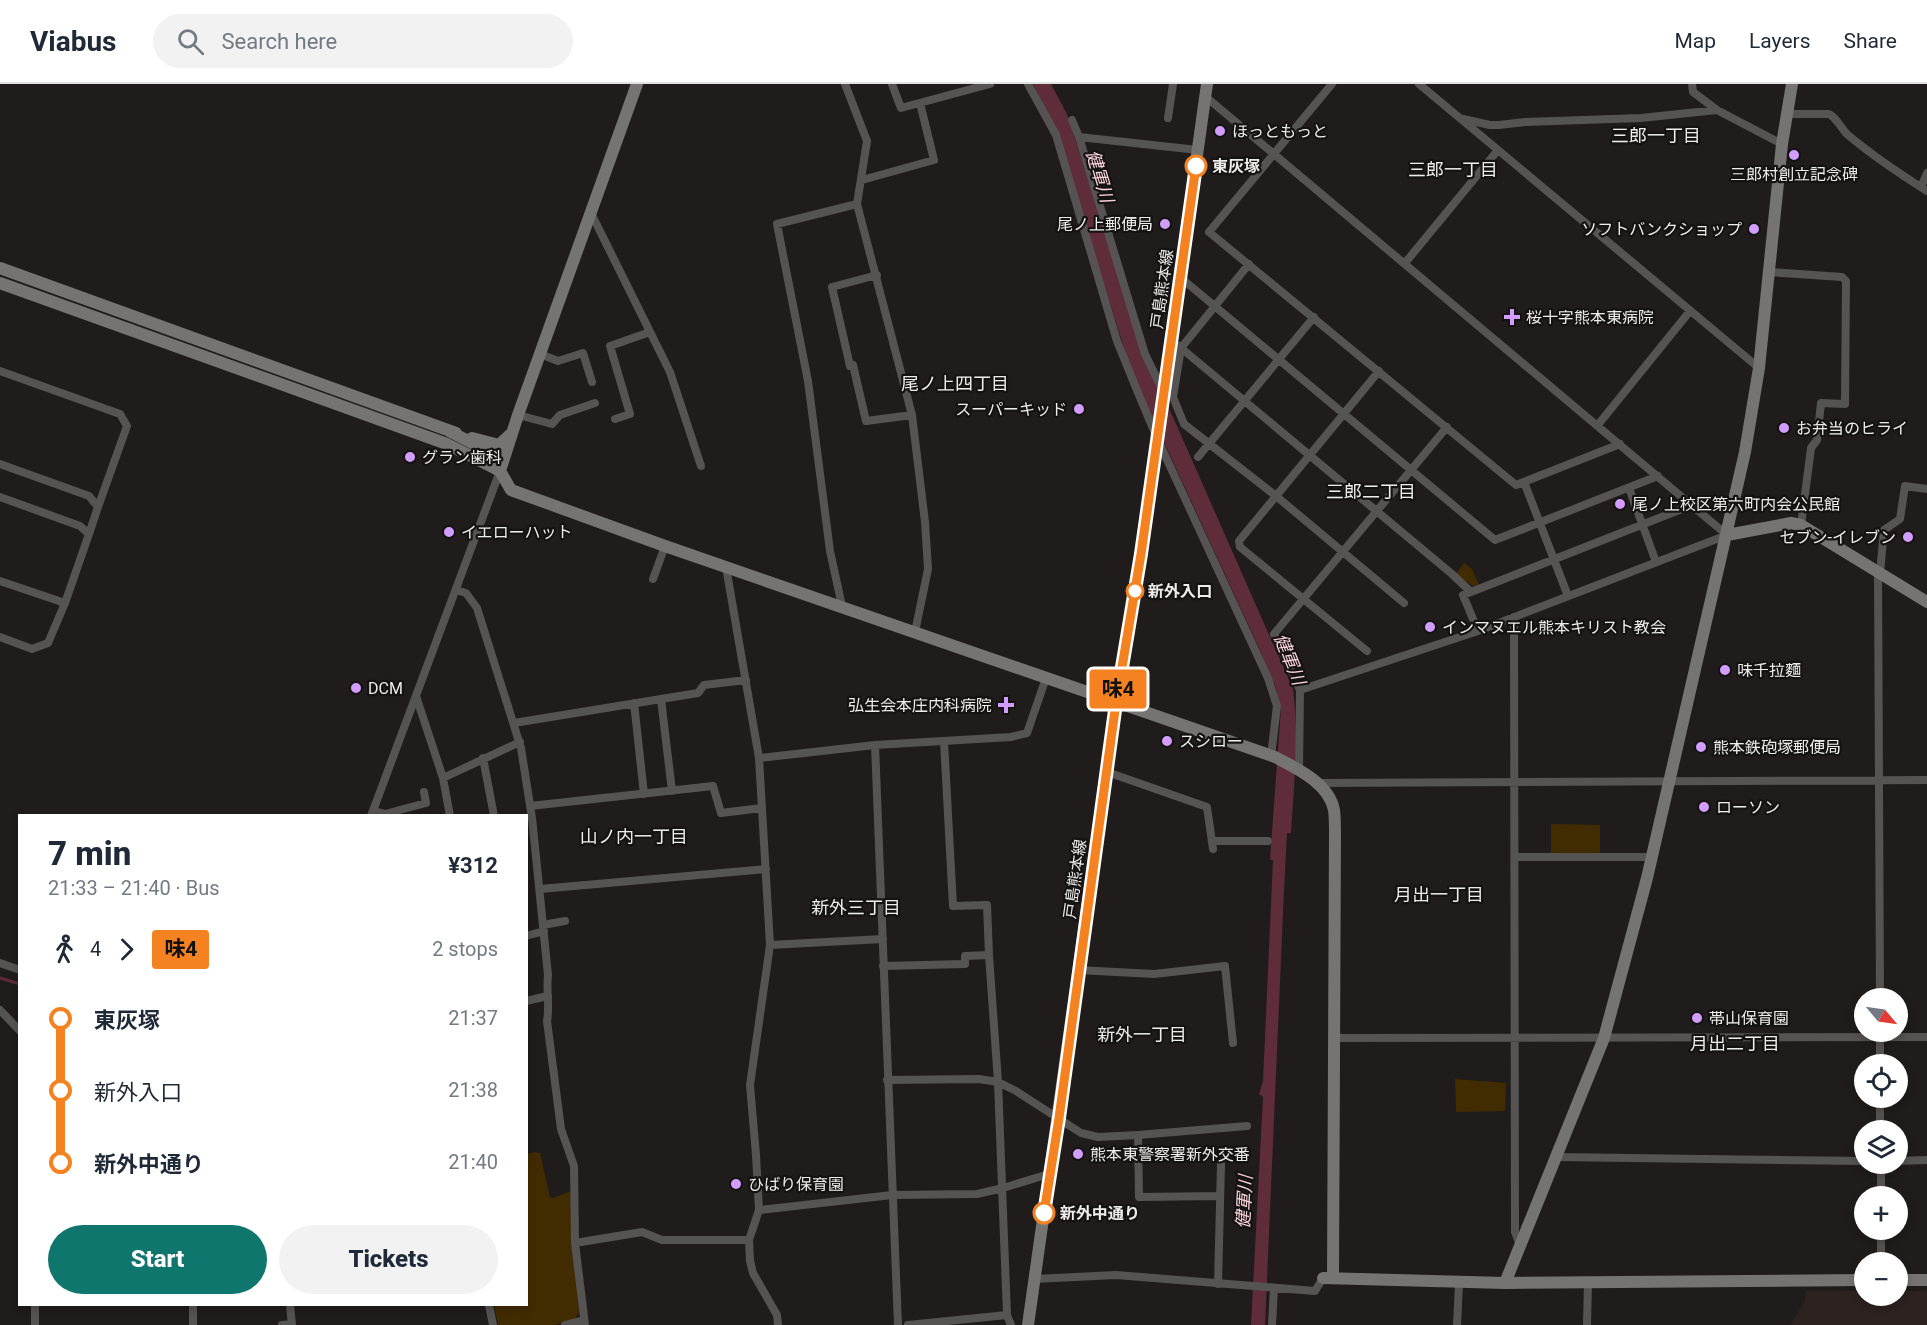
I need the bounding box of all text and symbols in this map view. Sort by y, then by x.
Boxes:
search box [153,14,573,68]
text: Viabus [30,25,117,58]
icon: search [174,25,207,58]
text: Search here [222,29,337,54]
text: Map [1674,29,1716,53]
text: Layers [1749,29,1810,53]
text: Share [1843,29,1897,53]
place label: ほっともっと [1232,122,1328,141]
marker: ほっともっと [1213,124,1227,138]
district label: 三郎一丁目 [1611,125,1701,146]
water label: 健軍川 [1082,147,1119,207]
marker: 三郎村創立記念碑 [1787,148,1801,162]
marker: 東灰塚 [1185,155,1207,177]
place label: 東灰塚 [1212,157,1260,176]
district label: 三郎一丁目 [1408,159,1498,180]
place label: 三郎村創立記念碑 [1730,165,1858,184]
place label: 尾ノ上郵便局 [1057,215,1153,234]
marker: 尾ノ上郵便局 [1158,217,1172,231]
place label: ソフトバンクショップ [1581,220,1742,239]
marker: ソフトバンクショップ [1747,222,1761,236]
street label: 戸島熊本線 [1147,248,1177,330]
marker: 桜十字熊本東病院 [1503,308,1521,326]
place label: 桜十字熊本東病院 [1526,308,1654,327]
district label: 尾ノ上四丁目 [901,373,1009,394]
place label: スーパーキッド [955,400,1067,419]
marker: スーパーキッド [1072,402,1086,416]
place label: お弁当のヒライ [1796,419,1908,438]
marker: お弁当のヒライ [1777,421,1791,435]
place label: グラン歯科 [422,448,502,467]
marker: グラン歯科 [403,450,417,464]
district label: 三郎二丁目 [1326,481,1416,502]
place label: 尾ノ上校区第六町内会公民館 [1632,495,1840,514]
marker: 尾ノ上校区第六町内会公民館 [1613,497,1627,511]
place label: イエローハット [461,523,573,542]
marker: イエローハット [442,525,456,539]
place label: セブン-イレブン [1780,528,1896,547]
marker: セブン-イレブン [1901,530,1915,544]
marker: 新外入口 [1126,582,1144,600]
place label: 新外入口 [1148,582,1212,601]
place label: インマヌエル熊本キリスト教会 [1442,618,1666,637]
marker: インマヌエル熊本キリスト教会 [1423,620,1437,634]
water label: 健軍川 [1270,630,1311,690]
place label: 味千拉麵 [1737,661,1801,680]
marker: 味千拉麵 [1718,663,1732,677]
line badge: 味4 [1091,670,1145,708]
text: 味4 [1101,677,1135,701]
place label: DCM [368,679,403,698]
marker: DCM [349,681,363,695]
place label: 弘生会本庄内科病院 [848,696,992,715]
marker: 弘生会本庄内科病院 [997,696,1015,714]
place label: スシロー [1179,732,1243,751]
marker: スシロー [1160,734,1174,748]
place label: 熊本鉄砲塚郵便局 [1713,738,1841,757]
marker: 熊本鉄砲塚郵便局 [1694,740,1708,754]
place label: ローソン [1716,798,1780,817]
marker: ローソン [1697,800,1711,814]
district label: 山ノ内一丁目 [580,826,688,847]
text: 7 min [48,834,131,873]
street label: 戸島熊本線 [1060,838,1090,920]
text: ¥312 [448,853,498,878]
text: 21:33 – 21:40 · Bus [48,876,220,900]
district label: 月出一丁目 [1394,884,1484,905]
district label: 新外三丁目 [811,897,901,918]
icon: walk [48,933,81,966]
icon: forward [110,933,143,966]
text: 4 [90,937,101,961]
text: 味4 [164,937,197,961]
text: 2 stops [432,937,498,961]
north arrow [1854,988,1908,1042]
map controls [1854,988,1908,1306]
text: 21:37 [448,1006,498,1030]
text: 東灰塚 [94,1008,160,1033]
place label: 帯山保育園 [1709,1009,1789,1028]
marker: 帯山保育園 [1690,1011,1704,1025]
district label: 新外一丁目 [1097,1024,1187,1045]
district label: 月出二丁目 [1690,1033,1780,1054]
button: locate [1854,1054,1908,1108]
text: 21:38 [448,1078,498,1102]
text: 新外入口 [94,1080,182,1105]
button: layers [1854,1120,1908,1174]
place label: 熊本東警察署新外交番 [1090,1145,1250,1164]
marker: 熊本東警察署新外交番 [1071,1147,1085,1161]
text: 21:40 [448,1150,498,1174]
text: 新外中通り [94,1152,204,1177]
water label: 健軍川 [1232,1172,1256,1230]
place label: ひばり保育園 [748,1175,844,1194]
marker: ひばり保育園 [729,1177,743,1191]
button: + [1854,1186,1908,1240]
marker: 新外中通り [1033,1202,1055,1224]
place label: 新外中通り [1060,1204,1140,1223]
button: Start [48,1225,267,1294]
button: Tickets [279,1225,498,1294]
button: − [1854,1252,1908,1306]

